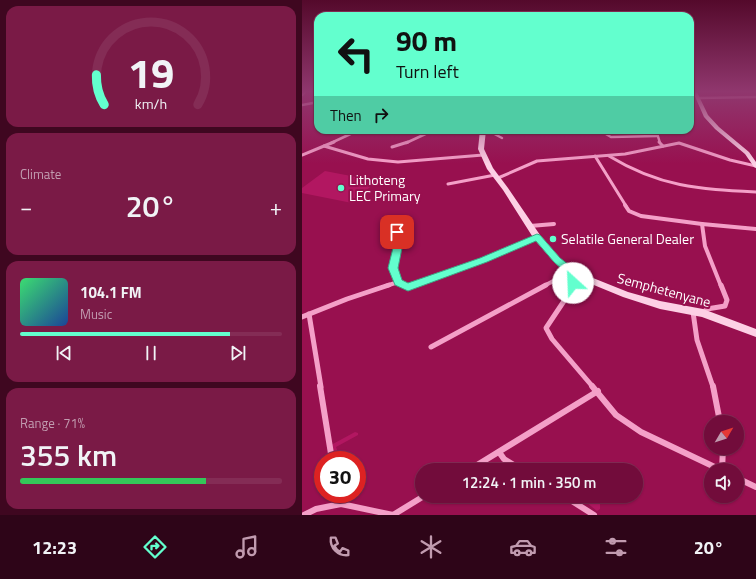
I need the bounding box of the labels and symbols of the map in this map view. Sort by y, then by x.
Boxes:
place label: Lithoteng LEC Primary [349,169,421,206]
marker: Lithoteng LEC Primary [336,183,346,193]
pin [380,215,414,249]
place label: Selatile General Dealer [561,228,694,249]
marker: Selatile General Dealer [548,234,558,244]
position arrow [552,262,594,304]
street label: Semphetenyane [615,267,713,312]
north arrow [704,415,744,455]
speed limit sign: 30 [314,451,366,503]

